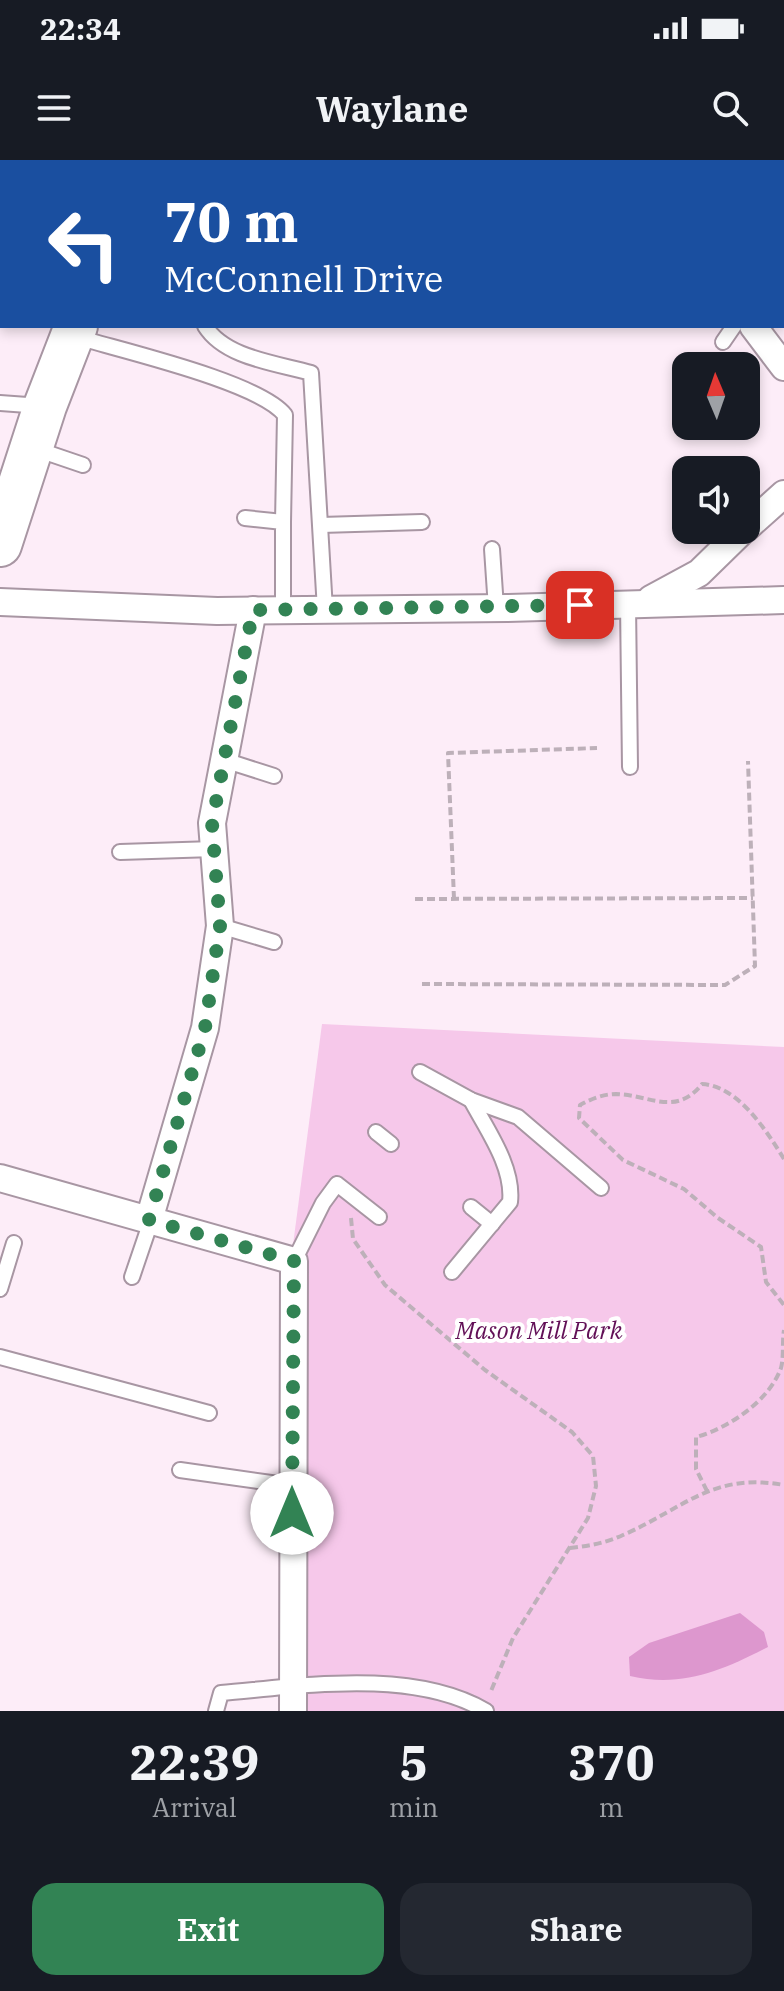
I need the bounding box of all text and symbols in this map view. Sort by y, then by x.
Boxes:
text: 22:34 [40,9,121,48]
text: Waylane [316,85,468,132]
icon: menu [32,86,76,130]
icon: search [708,86,752,130]
text: 70 m [164,185,299,257]
icon: left [32,192,136,296]
text: McConnell Drive [164,255,443,302]
north arrow [672,352,760,440]
map controls [672,352,760,544]
button: sound [672,456,760,544]
pin [546,571,614,639]
icon: arrive [558,583,602,627]
park label: Mason Mill Park [455,1314,623,1346]
position arrow [250,1471,334,1555]
text: 22:39 [130,1731,259,1793]
text: 5 [399,1731,428,1793]
text: 370 [568,1731,654,1793]
text: Arrival [152,1790,237,1824]
text: min [389,1790,438,1824]
text: m [599,1790,624,1824]
button: Exit [32,1883,384,1975]
button: Share [400,1883,752,1975]

